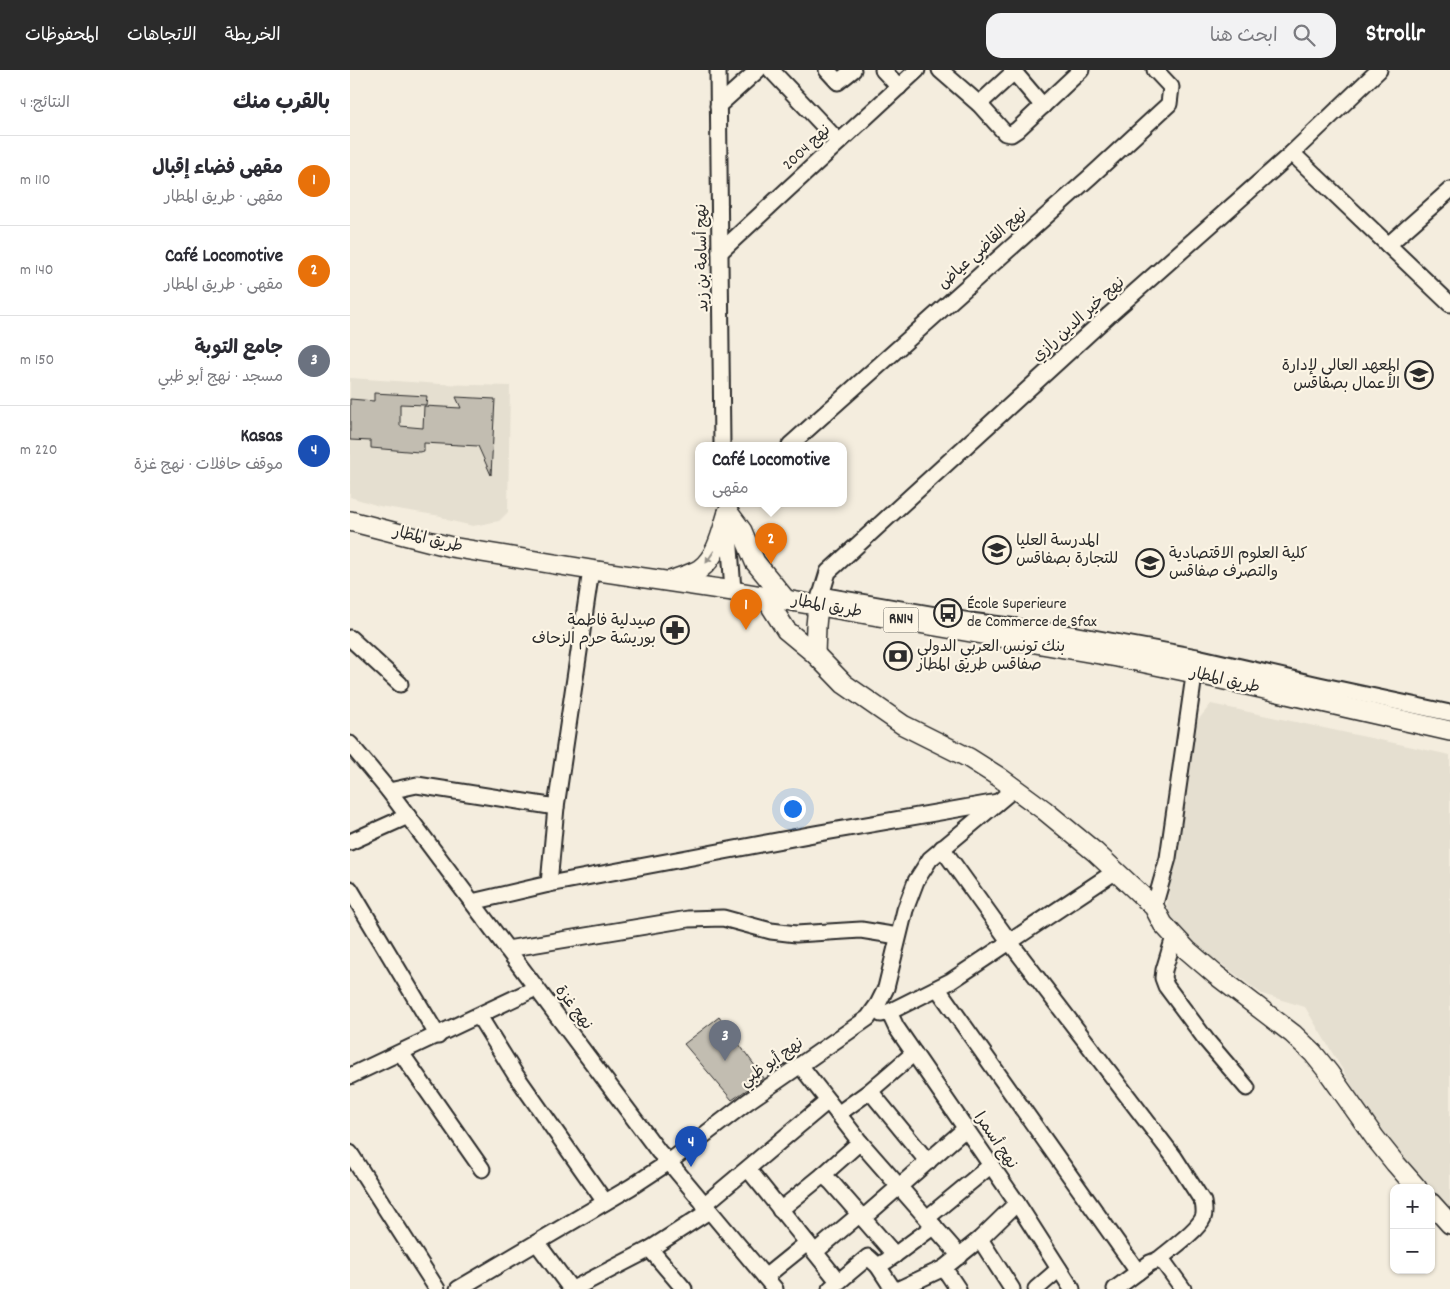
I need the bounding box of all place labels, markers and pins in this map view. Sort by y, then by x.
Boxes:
place label: المعهد العالي لإدارة الأعمال بصفاقس [1282,355,1400,396]
school or university icon: المعهد العالي لإدارة الأعمال بصفاقس [1404,360,1434,390]
pin: 2 [755,523,787,564]
place label: المدرسة العليا للتجارة بصفاقس [1016,530,1118,571]
school or university icon: المدرسة العليا للتجارة بصفاقس [982,535,1012,565]
place label: كلية العلوم الاقتصادية والتصرف صفاقس [1169,543,1308,584]
school or university icon: كلية العلوم الاقتصادية والتصرف صفاقس [1135,548,1165,578]
pin: 1 [730,589,762,630]
place label: École Superieure de Commerce de Sfax [967,593,1097,634]
bus stop icon: École Superieure de Commerce de Sfax [933,598,963,628]
place label: صيدلية فاطمة بوريشة حرم الزحاف [532,610,656,651]
pharmacy icon: صيدلية فاطمة بوريشة حرم الزحاف [660,615,690,645]
place label: بنك تونس العربي الدولي صفاقس طريق المطار [915,636,1065,677]
bank icon: بنك تونس العربي الدولي صفاقس طريق المطار [883,641,913,671]
pin: 3 [709,1020,741,1061]
pin: 4 [675,1126,707,1167]

